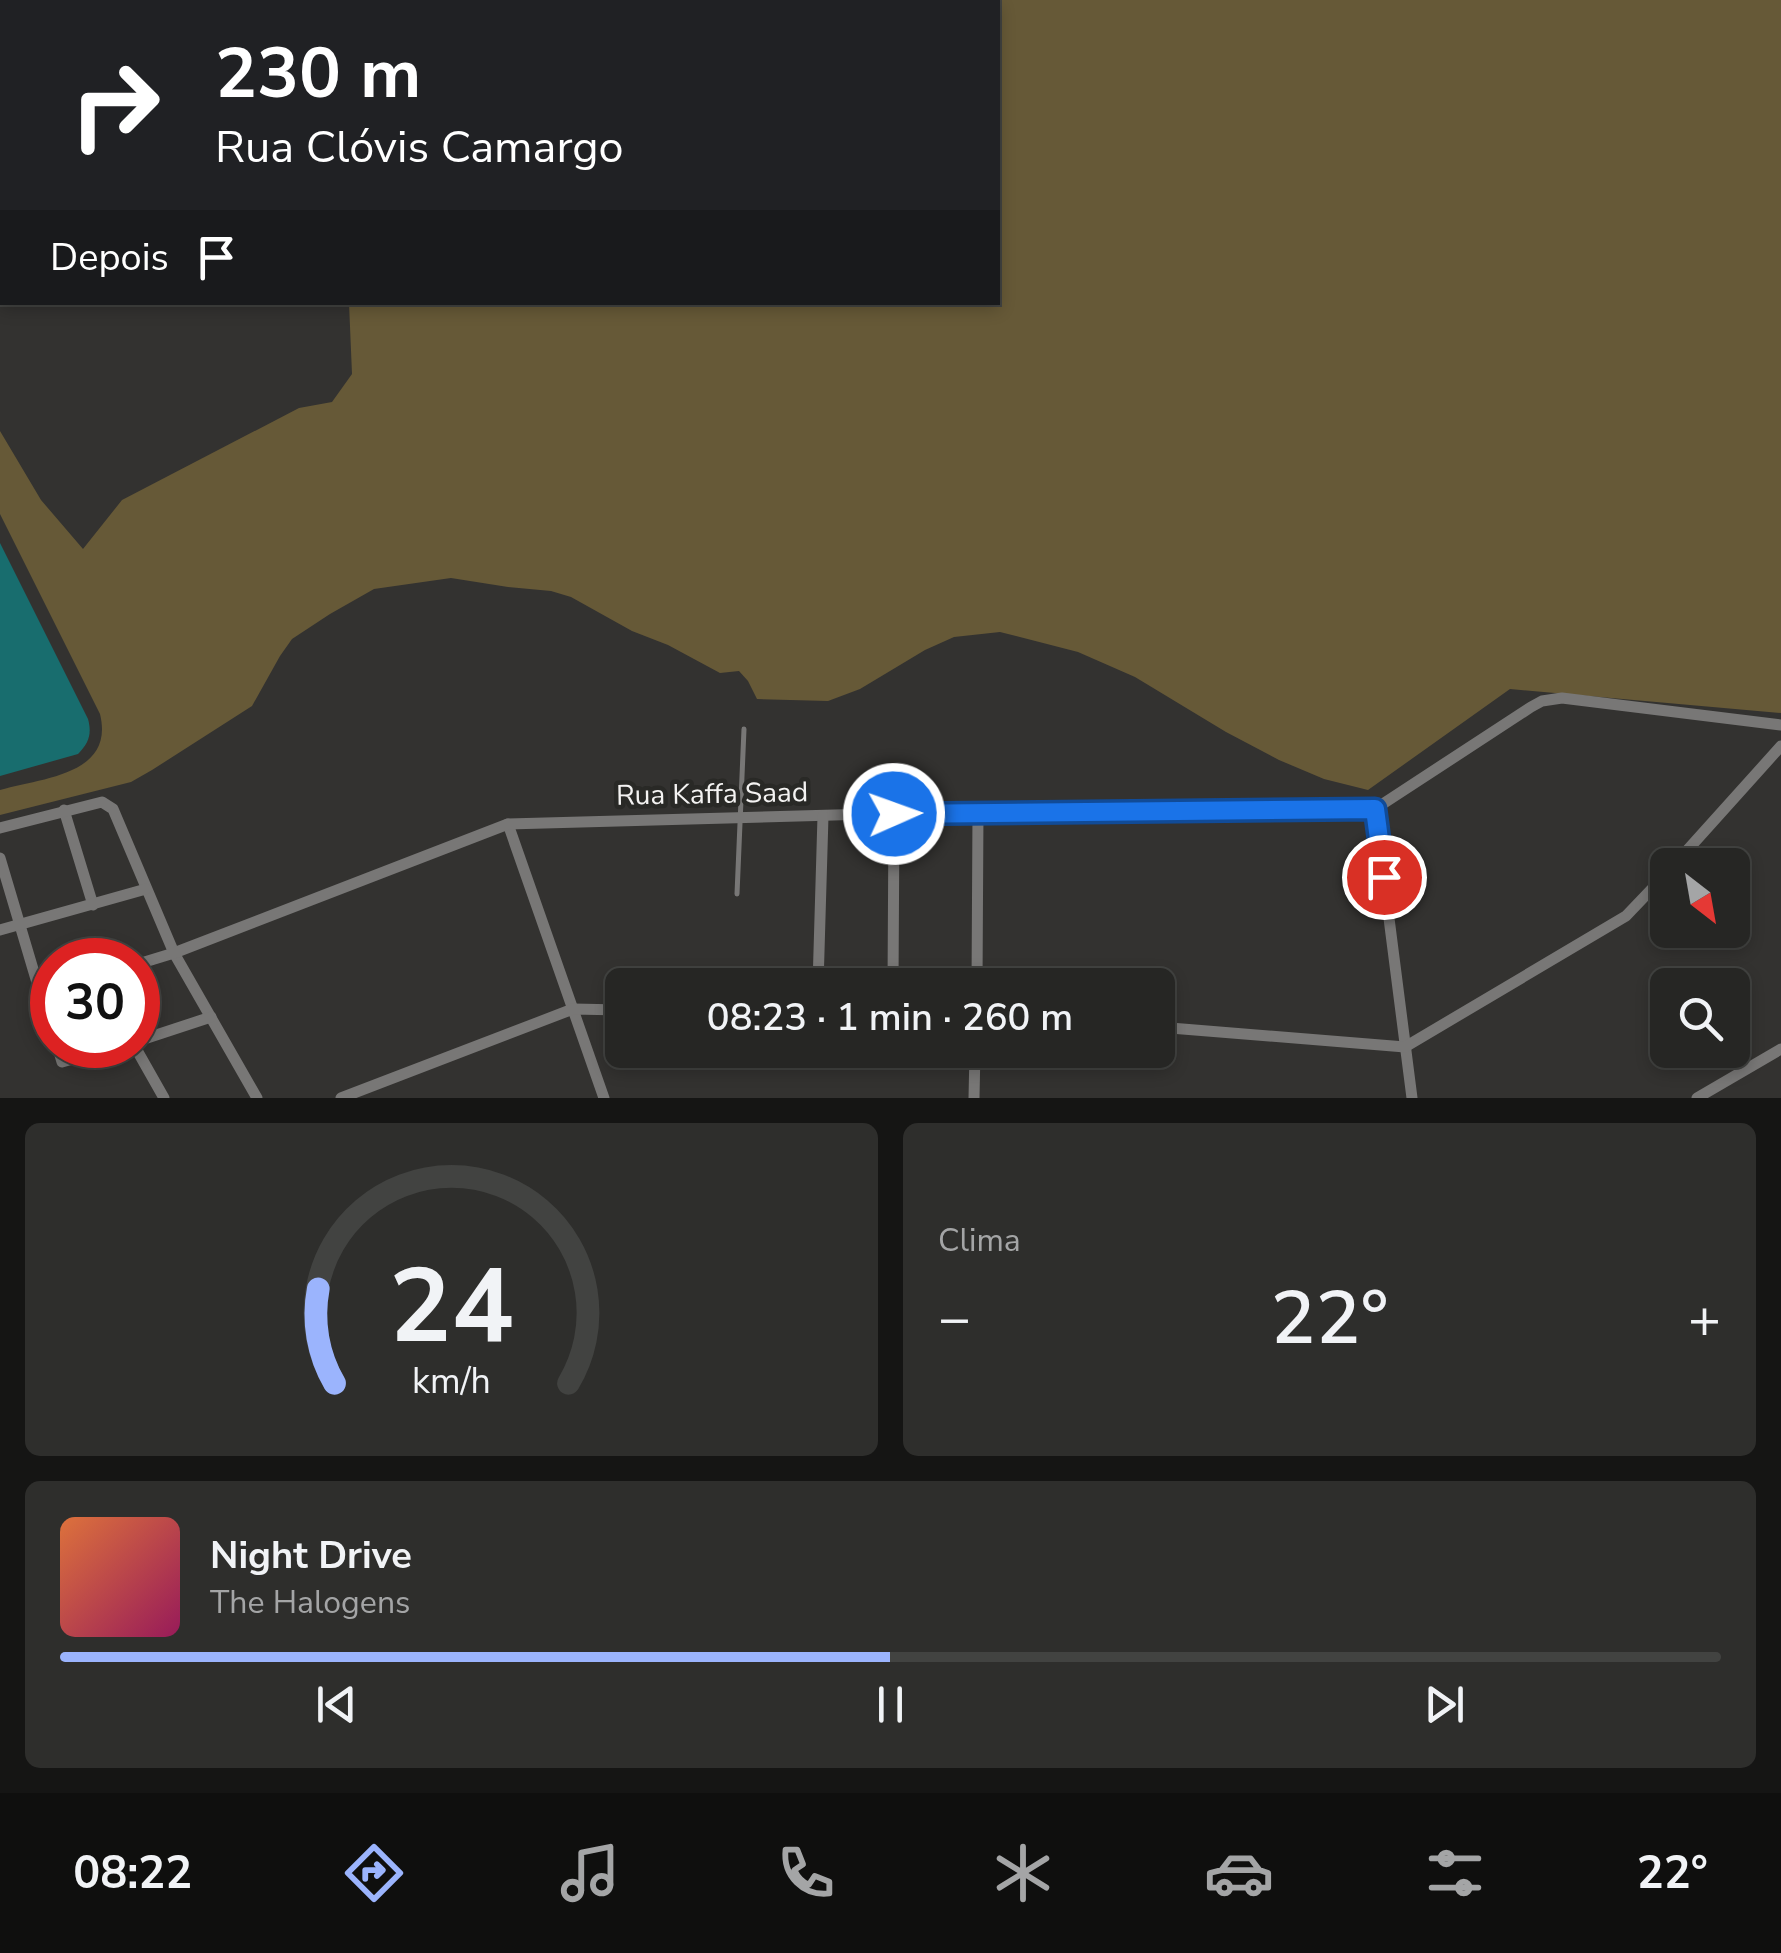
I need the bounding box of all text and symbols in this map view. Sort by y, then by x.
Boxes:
text: 230 m [215,26,421,122]
icon: right [50,40,180,170]
text: Rua Clóvis Camargo [215,117,624,178]
icon: arrive [189,230,244,285]
text: Depois [50,232,169,283]
position arrow [842,762,946,866]
street label: Rua Kaffa Saad [616,773,808,815]
pin [1342,835,1427,920]
north arrow [1650,848,1750,948]
map controls [1650,848,1750,1068]
icon: arrive [1357,850,1412,905]
speed limit sign: 30 [30,938,160,1068]
button: search [1650,968,1750,1068]
text: 08:23 · 1 min · 260 m [707,992,1073,1043]
text: Clima [938,1219,1021,1262]
text: 24 [389,1236,514,1378]
text: 22° [1270,1267,1389,1369]
text: − [938,1281,971,1356]
text: + [1688,1281,1721,1356]
text: km/h [412,1357,491,1406]
text: Night Drive [210,1530,412,1581]
text: The Halogens [210,1581,410,1624]
icon: previous [309,1677,364,1732]
icon: pause [863,1677,918,1732]
icon: next [1417,1677,1472,1732]
icon: directions [339,1838,409,1908]
icon: music [555,1838,625,1908]
icon: phone [771,1838,841,1908]
icon: climate [988,1838,1058,1908]
icon: car [1204,1838,1274,1908]
icon: filters [1420,1838,1490,1908]
text: 08:22 [73,1843,192,1904]
text: 22° [1637,1843,1708,1904]

